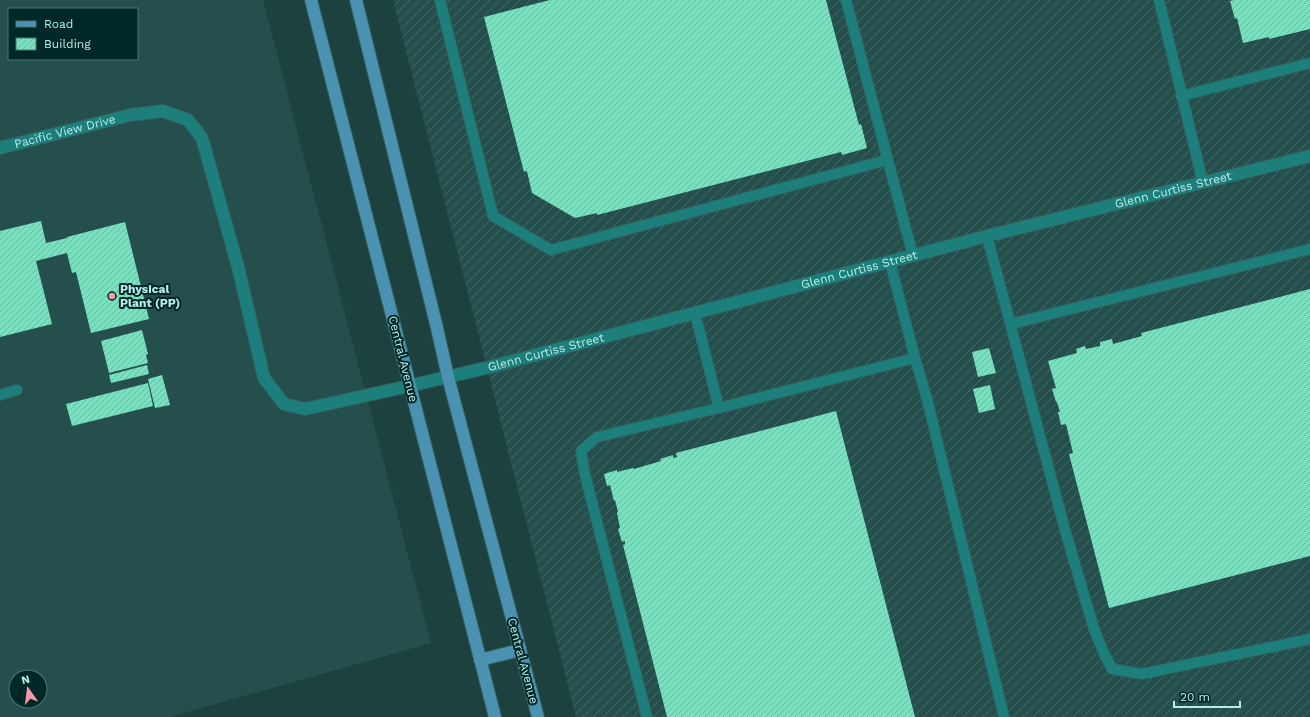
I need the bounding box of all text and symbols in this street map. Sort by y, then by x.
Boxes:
legend [8,8,138,60]
text: Road [44,17,73,31]
text: Building [44,37,91,51]
street label: Pacific View Drive [13,112,117,151]
street label: Glenn Curtiss Street [1113,169,1233,211]
street label: Glenn Curtiss Street [800,248,919,292]
place label: Physical Plant (PP) [120,282,180,310]
marker: Physical Plant (PP) [107,291,117,301]
street label: Central Avenue [386,314,420,404]
street label: Glenn Curtiss Street [486,330,606,374]
street label: Central Avenue [505,617,541,706]
north arrow [8,669,48,709]
text: N [20,672,31,687]
scale bar [1174,683,1240,709]
text: 20 m [1180,690,1210,704]

